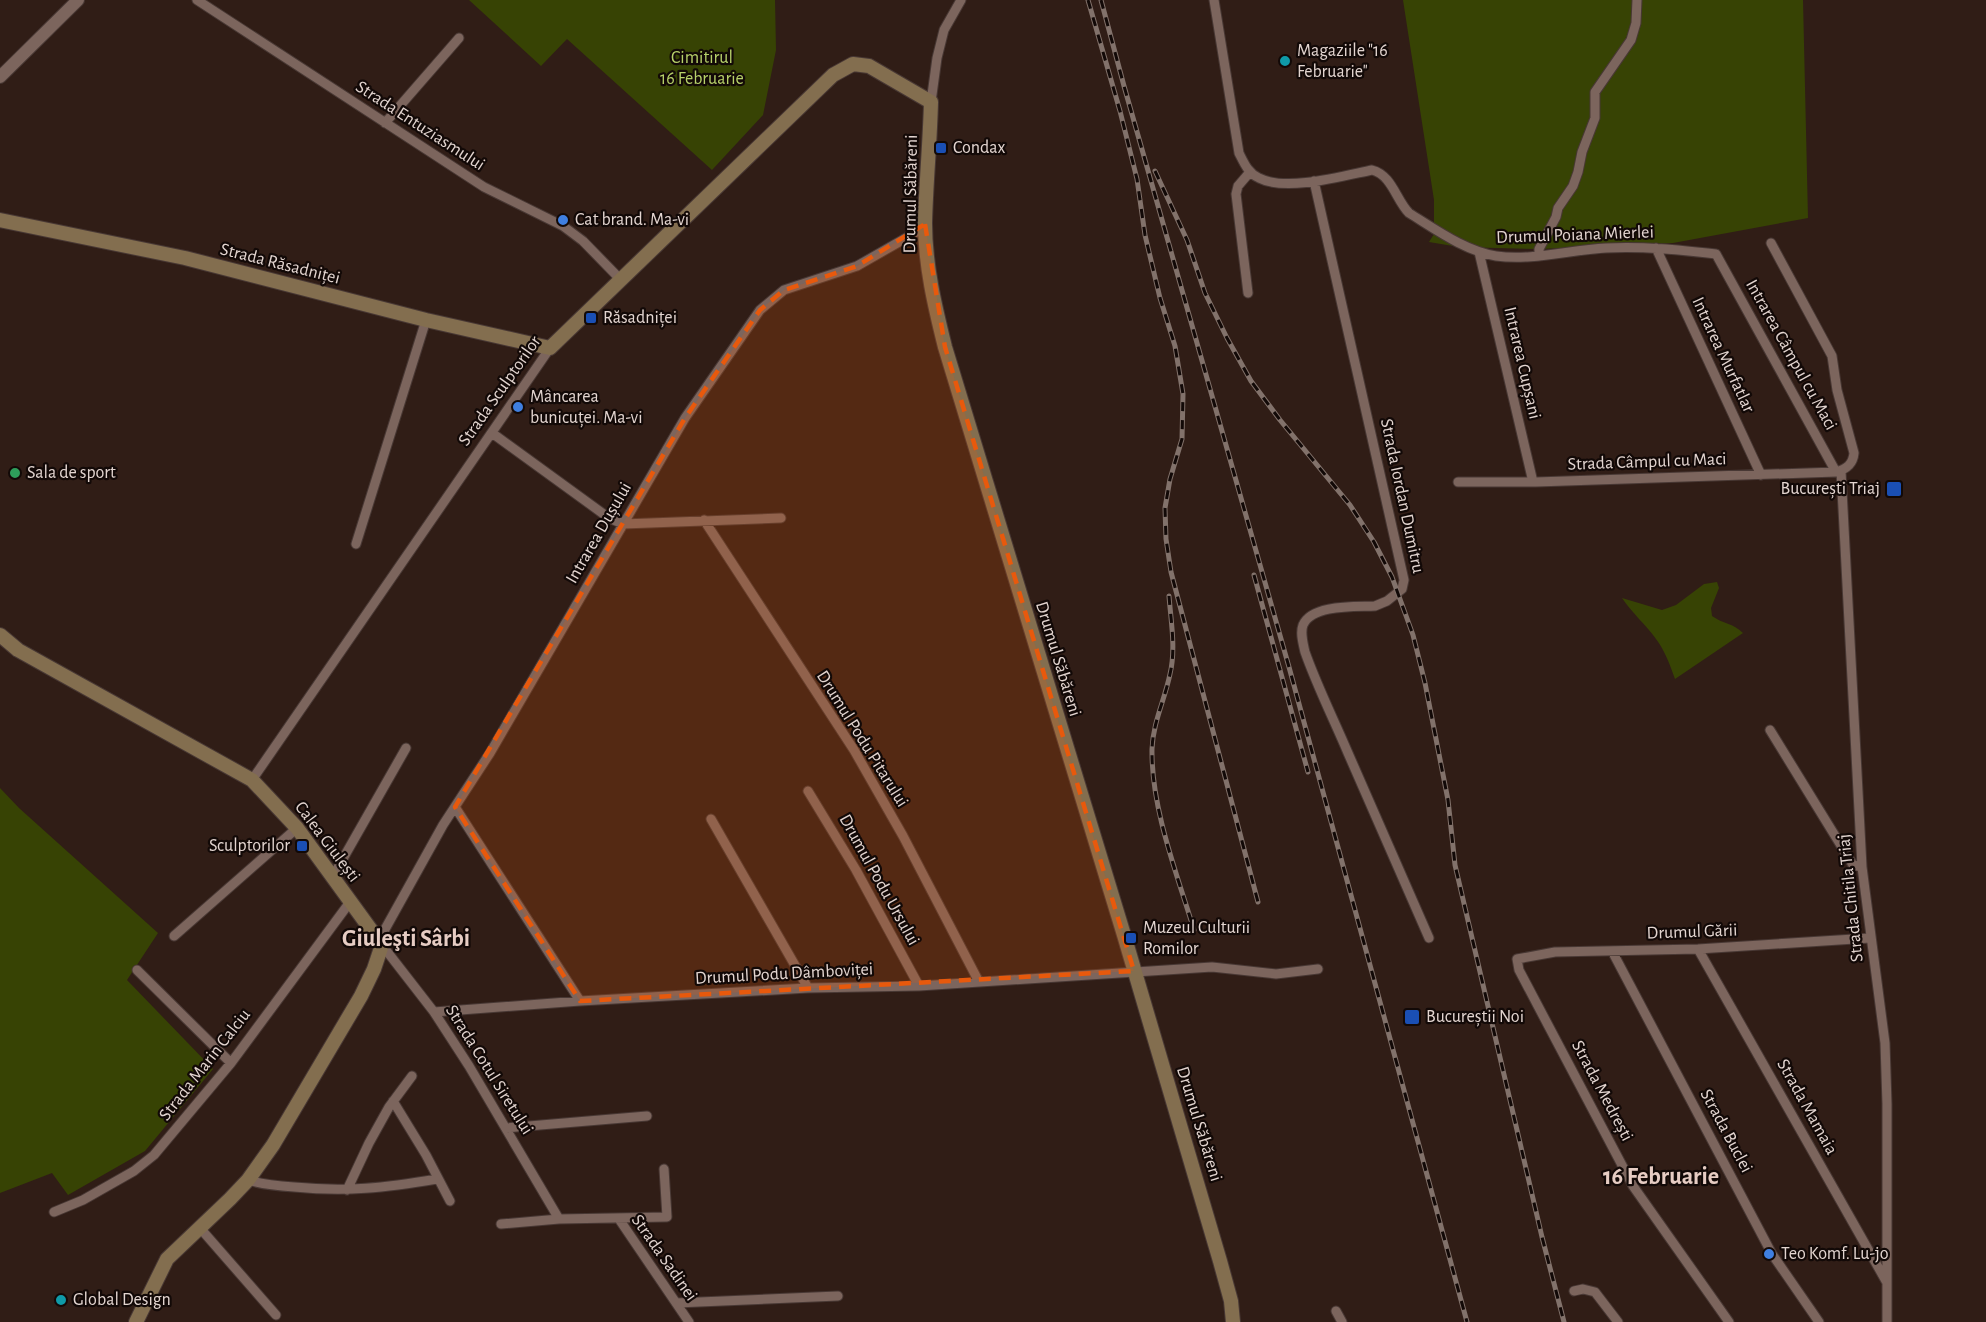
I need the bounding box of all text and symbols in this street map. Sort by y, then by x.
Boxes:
place label: Magaziile "16 Februarie" [1297,42,1388,81]
park label: Cimitirul 16 Februarie [660,49,744,88]
marker: Magaziile "16 Februarie" [1278,54,1292,68]
street label: Strada Entuziasmului [352,78,488,174]
street label: Drumul Săbăreni [901,134,921,254]
place label: Condax [953,139,1006,157]
marker: Condax [934,141,948,155]
place label: Cat brand. Ma-vi [575,211,689,229]
marker: Cat brand. Ma-vi [556,213,570,227]
street label: Drumul Poiana Mierlei [1496,223,1654,247]
street label: Strada Răsadniței [218,240,342,289]
street label: Intrarea Câmpul cu Maci [1742,277,1840,433]
street label: Intrarea Murfatlar [1688,294,1758,416]
street label: Intrarea Cupșani [1499,305,1544,421]
place label: Răsadniței [603,309,677,328]
marker: Răsadniței [584,311,598,325]
street label: Strada Sculptorilor [455,332,545,449]
place label: Mâncarea bunicuței. Ma-vi [530,388,643,428]
marker: Mâncarea bunicuței. Ma-vi [511,400,525,414]
street label: Strada Iordan Dumitru [1377,417,1427,575]
street label: Strada Câmpul cu Maci [1567,450,1727,474]
place label: Sala de sport [27,464,116,482]
marker: Sala de sport [8,466,22,480]
street label: Intrarea Dușului [563,479,636,587]
place label: București Triaj [1780,480,1880,499]
marker: București Triaj [1885,480,1903,498]
street label: Drumul Săbăreni [1032,599,1084,719]
street label: Drumul Podu Pitarului [813,668,911,810]
street label: Calea Giulești [290,798,363,886]
street label: Drumul Podu Ursului [836,811,922,949]
street label: Strada Chitila Triaj [1835,833,1867,963]
place label: Sculptorilor [209,837,290,855]
marker: Sculptorilor [295,839,309,853]
place label: Muzeul Culturii Romilor [1143,919,1250,958]
street label: Drumul Gării [1646,921,1738,943]
district label: Giuleşti Sârbi [342,927,470,951]
marker: Muzeul Culturii Romilor [1124,931,1138,945]
street label: Drumul Podu Dâmboviței [694,960,874,989]
street label: Strada Cotul Siretului [442,1002,536,1138]
street label: Strada Marin Calciu [156,1006,254,1124]
marker: Bucureștii Noi [1403,1008,1421,1026]
place label: Bucureștii Noi [1426,1008,1524,1027]
street label: Strada Medrești [1567,1038,1636,1145]
street label: Strada Mamaia [1773,1056,1841,1158]
street label: Drumul Săbăreni [1173,1064,1225,1184]
street label: Strada Buclei [1697,1086,1755,1176]
district label: 16 Februarie [1603,1165,1719,1189]
street label: Strada Sadinei [628,1212,700,1304]
place label: Teo Komf. Lu-jo [1781,1245,1889,1263]
marker: Teo Komf. Lu-jo [1762,1247,1776,1261]
place label: Global Design [73,1291,171,1309]
marker: Global Design [54,1293,68,1307]

